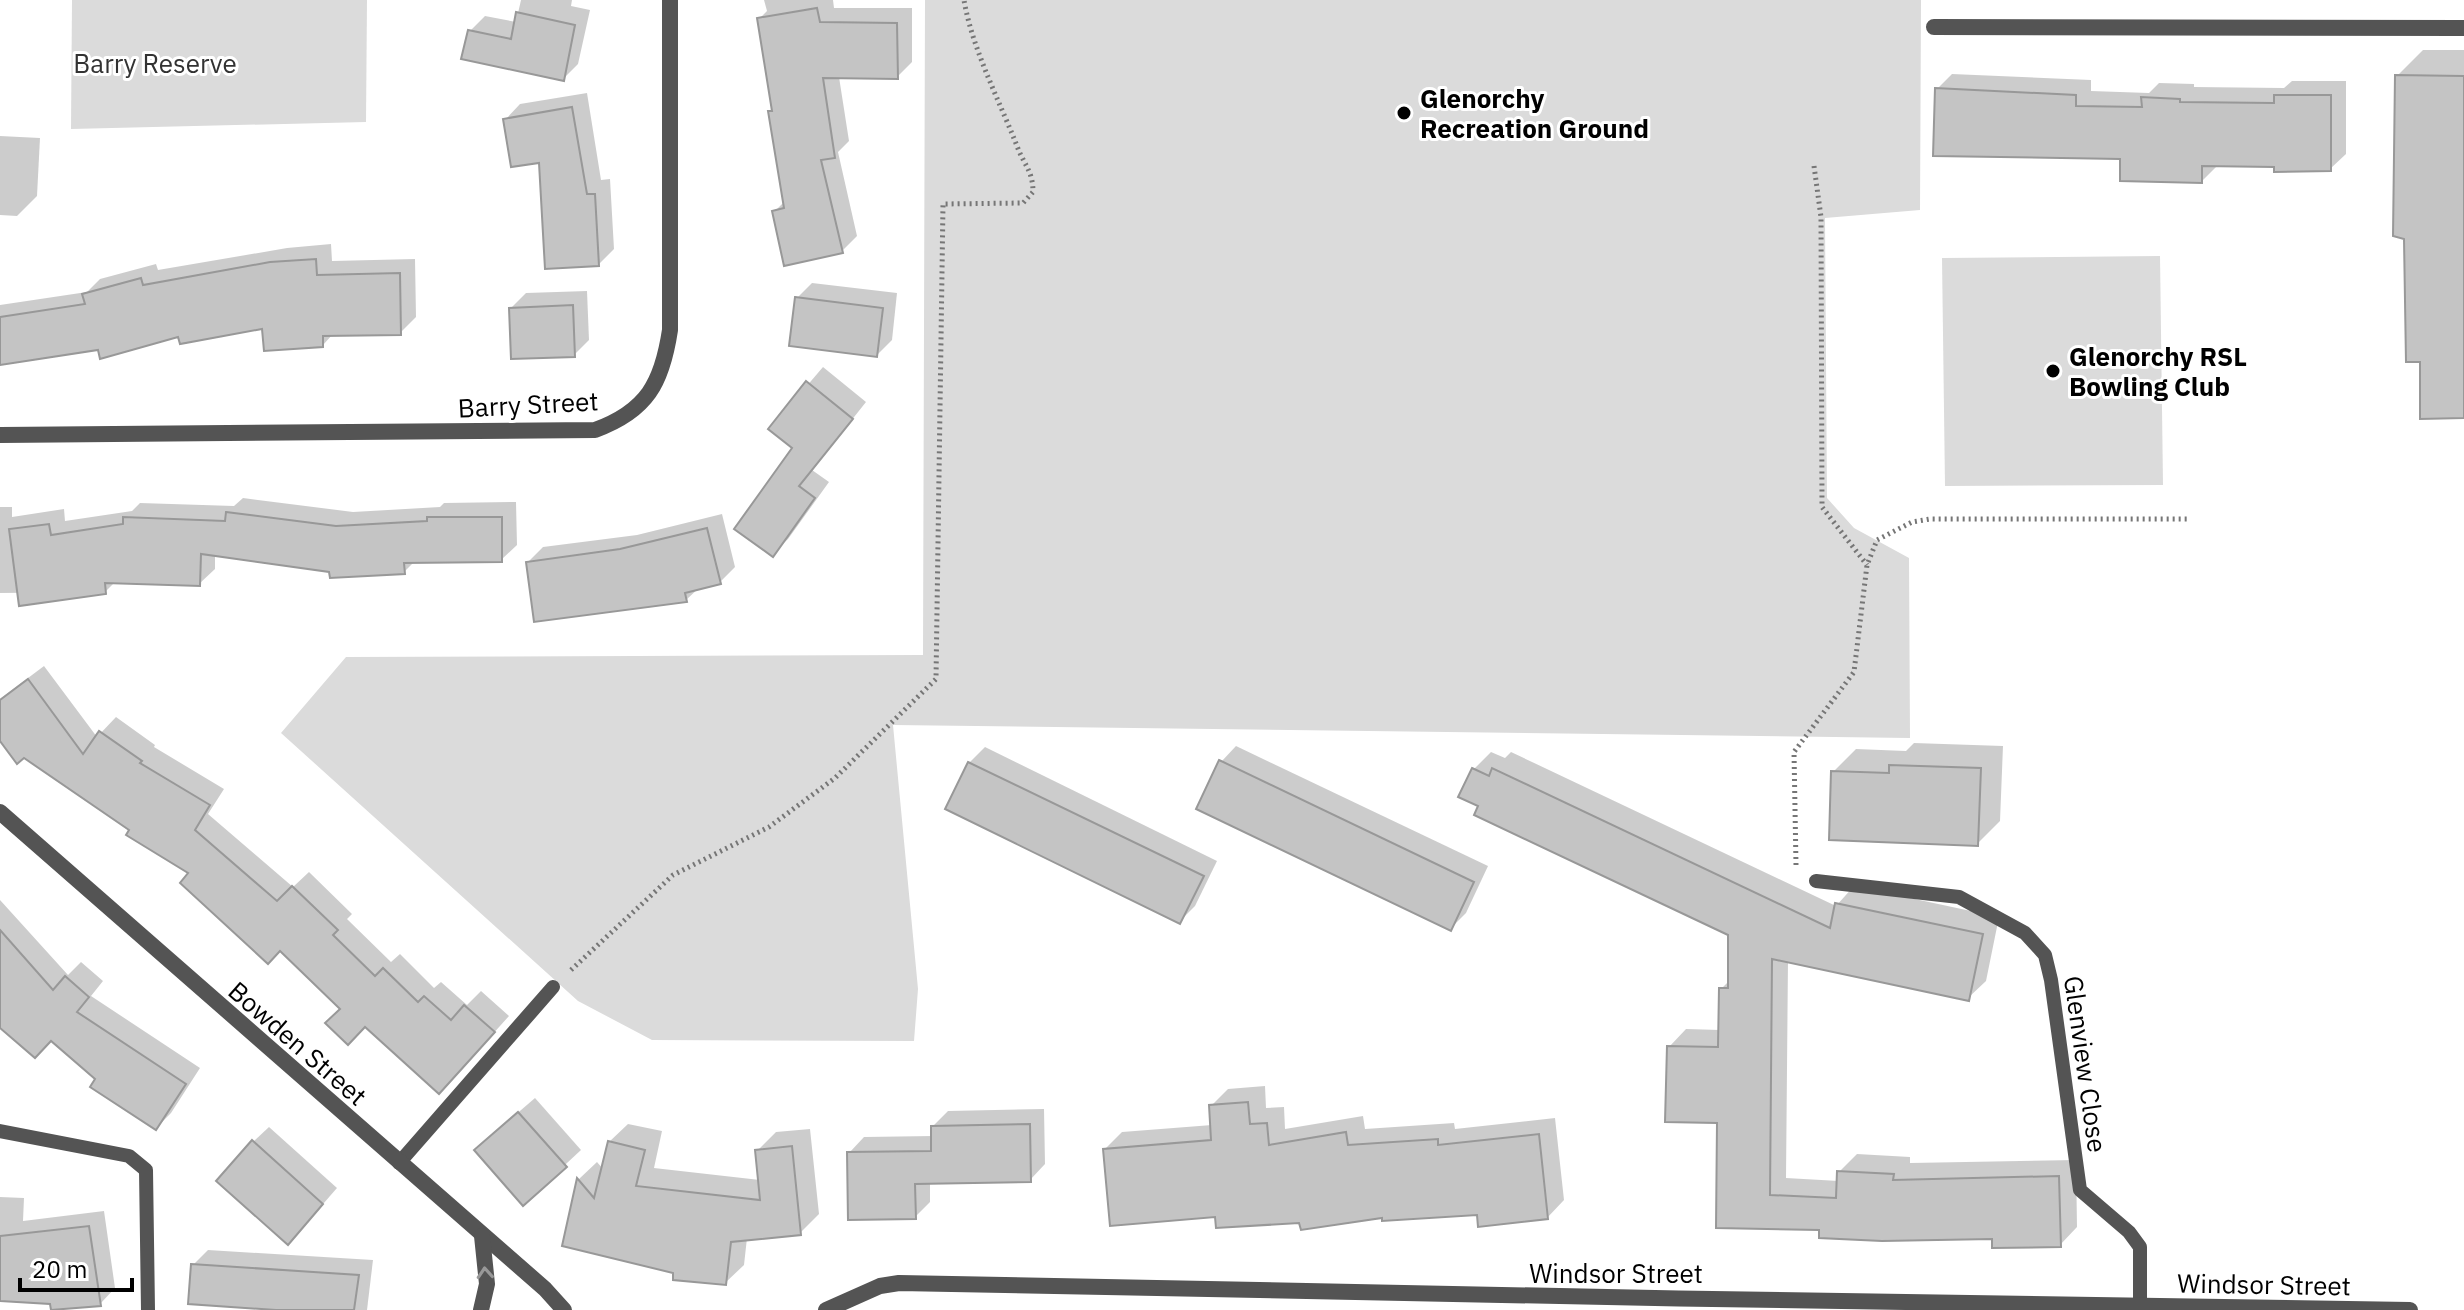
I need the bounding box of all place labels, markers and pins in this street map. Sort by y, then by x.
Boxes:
place label: Glenorchy Recreation Ground [1420,81,1649,145]
marker: Glenorchy Recreation Ground [1395,104,1413,122]
place label: Glenorchy RSL Bowling Club [2069,339,2247,403]
marker: Glenorchy RSL Bowling Club [2044,362,2062,380]

